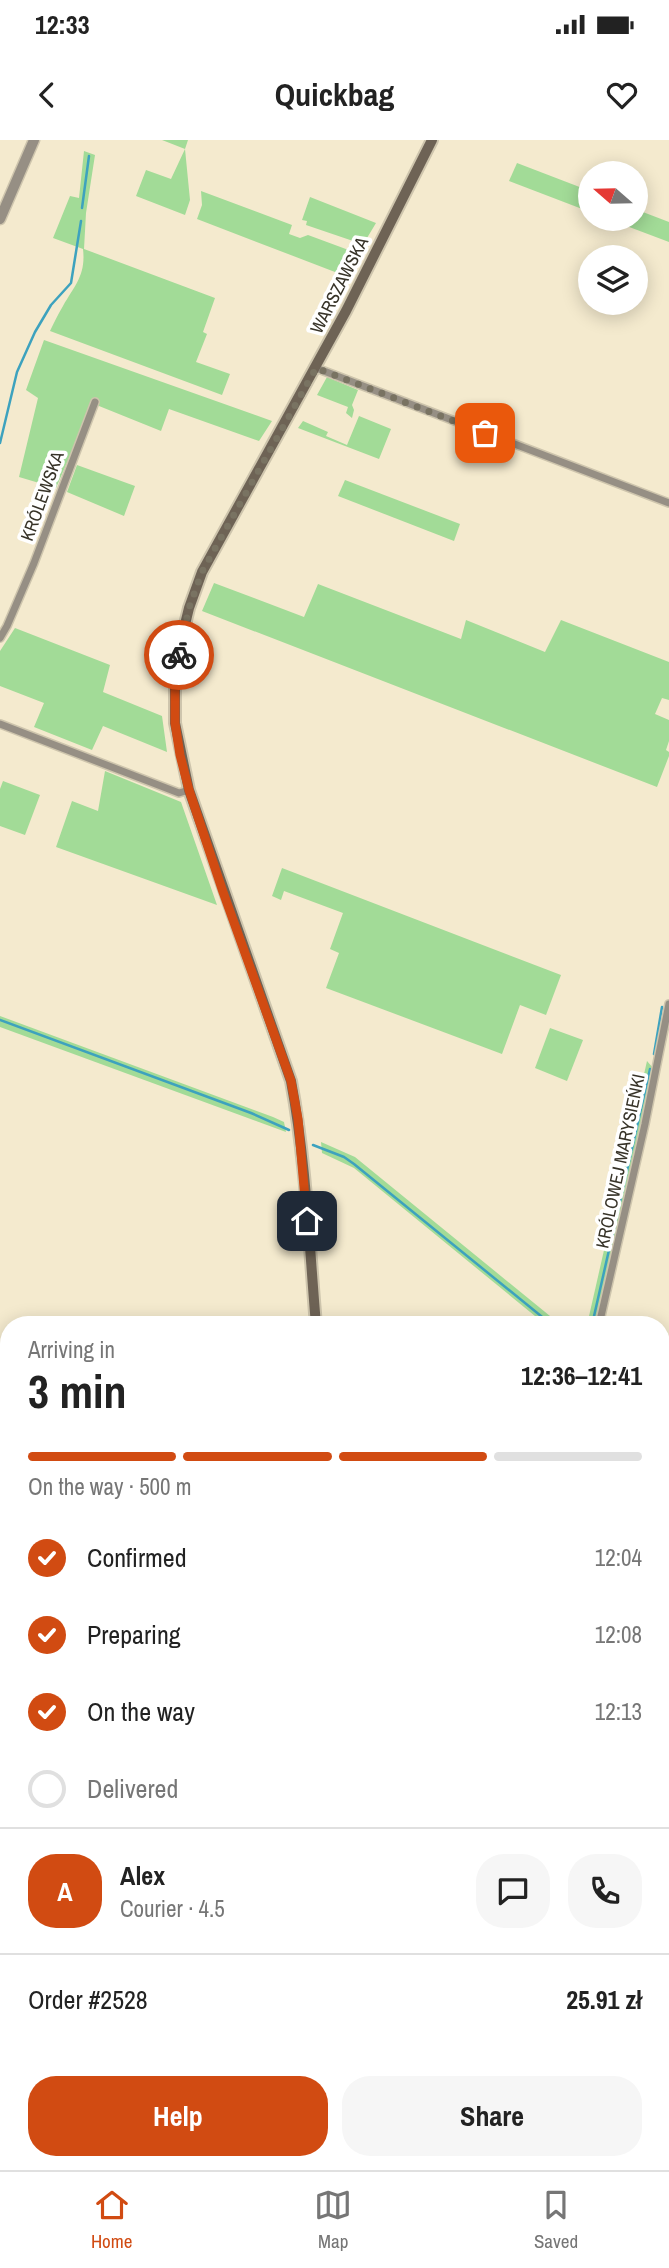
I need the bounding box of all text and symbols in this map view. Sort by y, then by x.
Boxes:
text: 12:33 [35,7,90,42]
text: Quickbag [275,73,394,116]
icon: back [28,76,66,114]
icon: heart [603,76,641,114]
north arrow [578,161,648,231]
map controls [578,161,648,315]
street label: WARSZAWSKA [304,232,374,338]
button: layers [578,245,648,315]
pin [455,403,515,463]
icon: bag [466,414,504,452]
street label: KRÓLEWSKA [14,448,70,544]
courier [144,620,214,690]
icon: bike [160,636,198,674]
street label: KRÓLOWEJ MARYSIEŃKI [589,1071,651,1251]
pin [277,1191,337,1251]
icon: home [288,1202,326,1240]
text: Arriving in [28,1334,115,1365]
text: 12:36–12:41 [521,1358,642,1393]
text: 3 min [28,1360,127,1422]
text: On the way · 500 m [28,1471,192,1502]
icon: check [28,1539,66,1577]
text: Confirmed [87,1540,187,1575]
text: 12:04 [595,1542,642,1573]
icon: check [28,1616,66,1654]
text: Preparing [87,1617,181,1652]
text: 12:08 [595,1619,642,1650]
icon: check [28,1693,66,1731]
text: On the way [87,1694,195,1729]
text: 12:13 [595,1696,642,1727]
text: Delivered [87,1771,178,1806]
button: chat [476,1854,550,1928]
button: phone [568,1854,642,1928]
text: Alex [120,1858,165,1893]
text: A [57,1874,73,1909]
text: Courier · 4.5 [120,1893,225,1924]
text: Order #2528 [28,1982,148,2017]
text: 25.91 zł [566,1982,642,2017]
button: Help [28,2076,328,2156]
button: Share [342,2076,642,2156]
tab: Home [91,2186,132,2254]
tab: Map [314,2186,352,2254]
tab: Saved [534,2186,578,2254]

